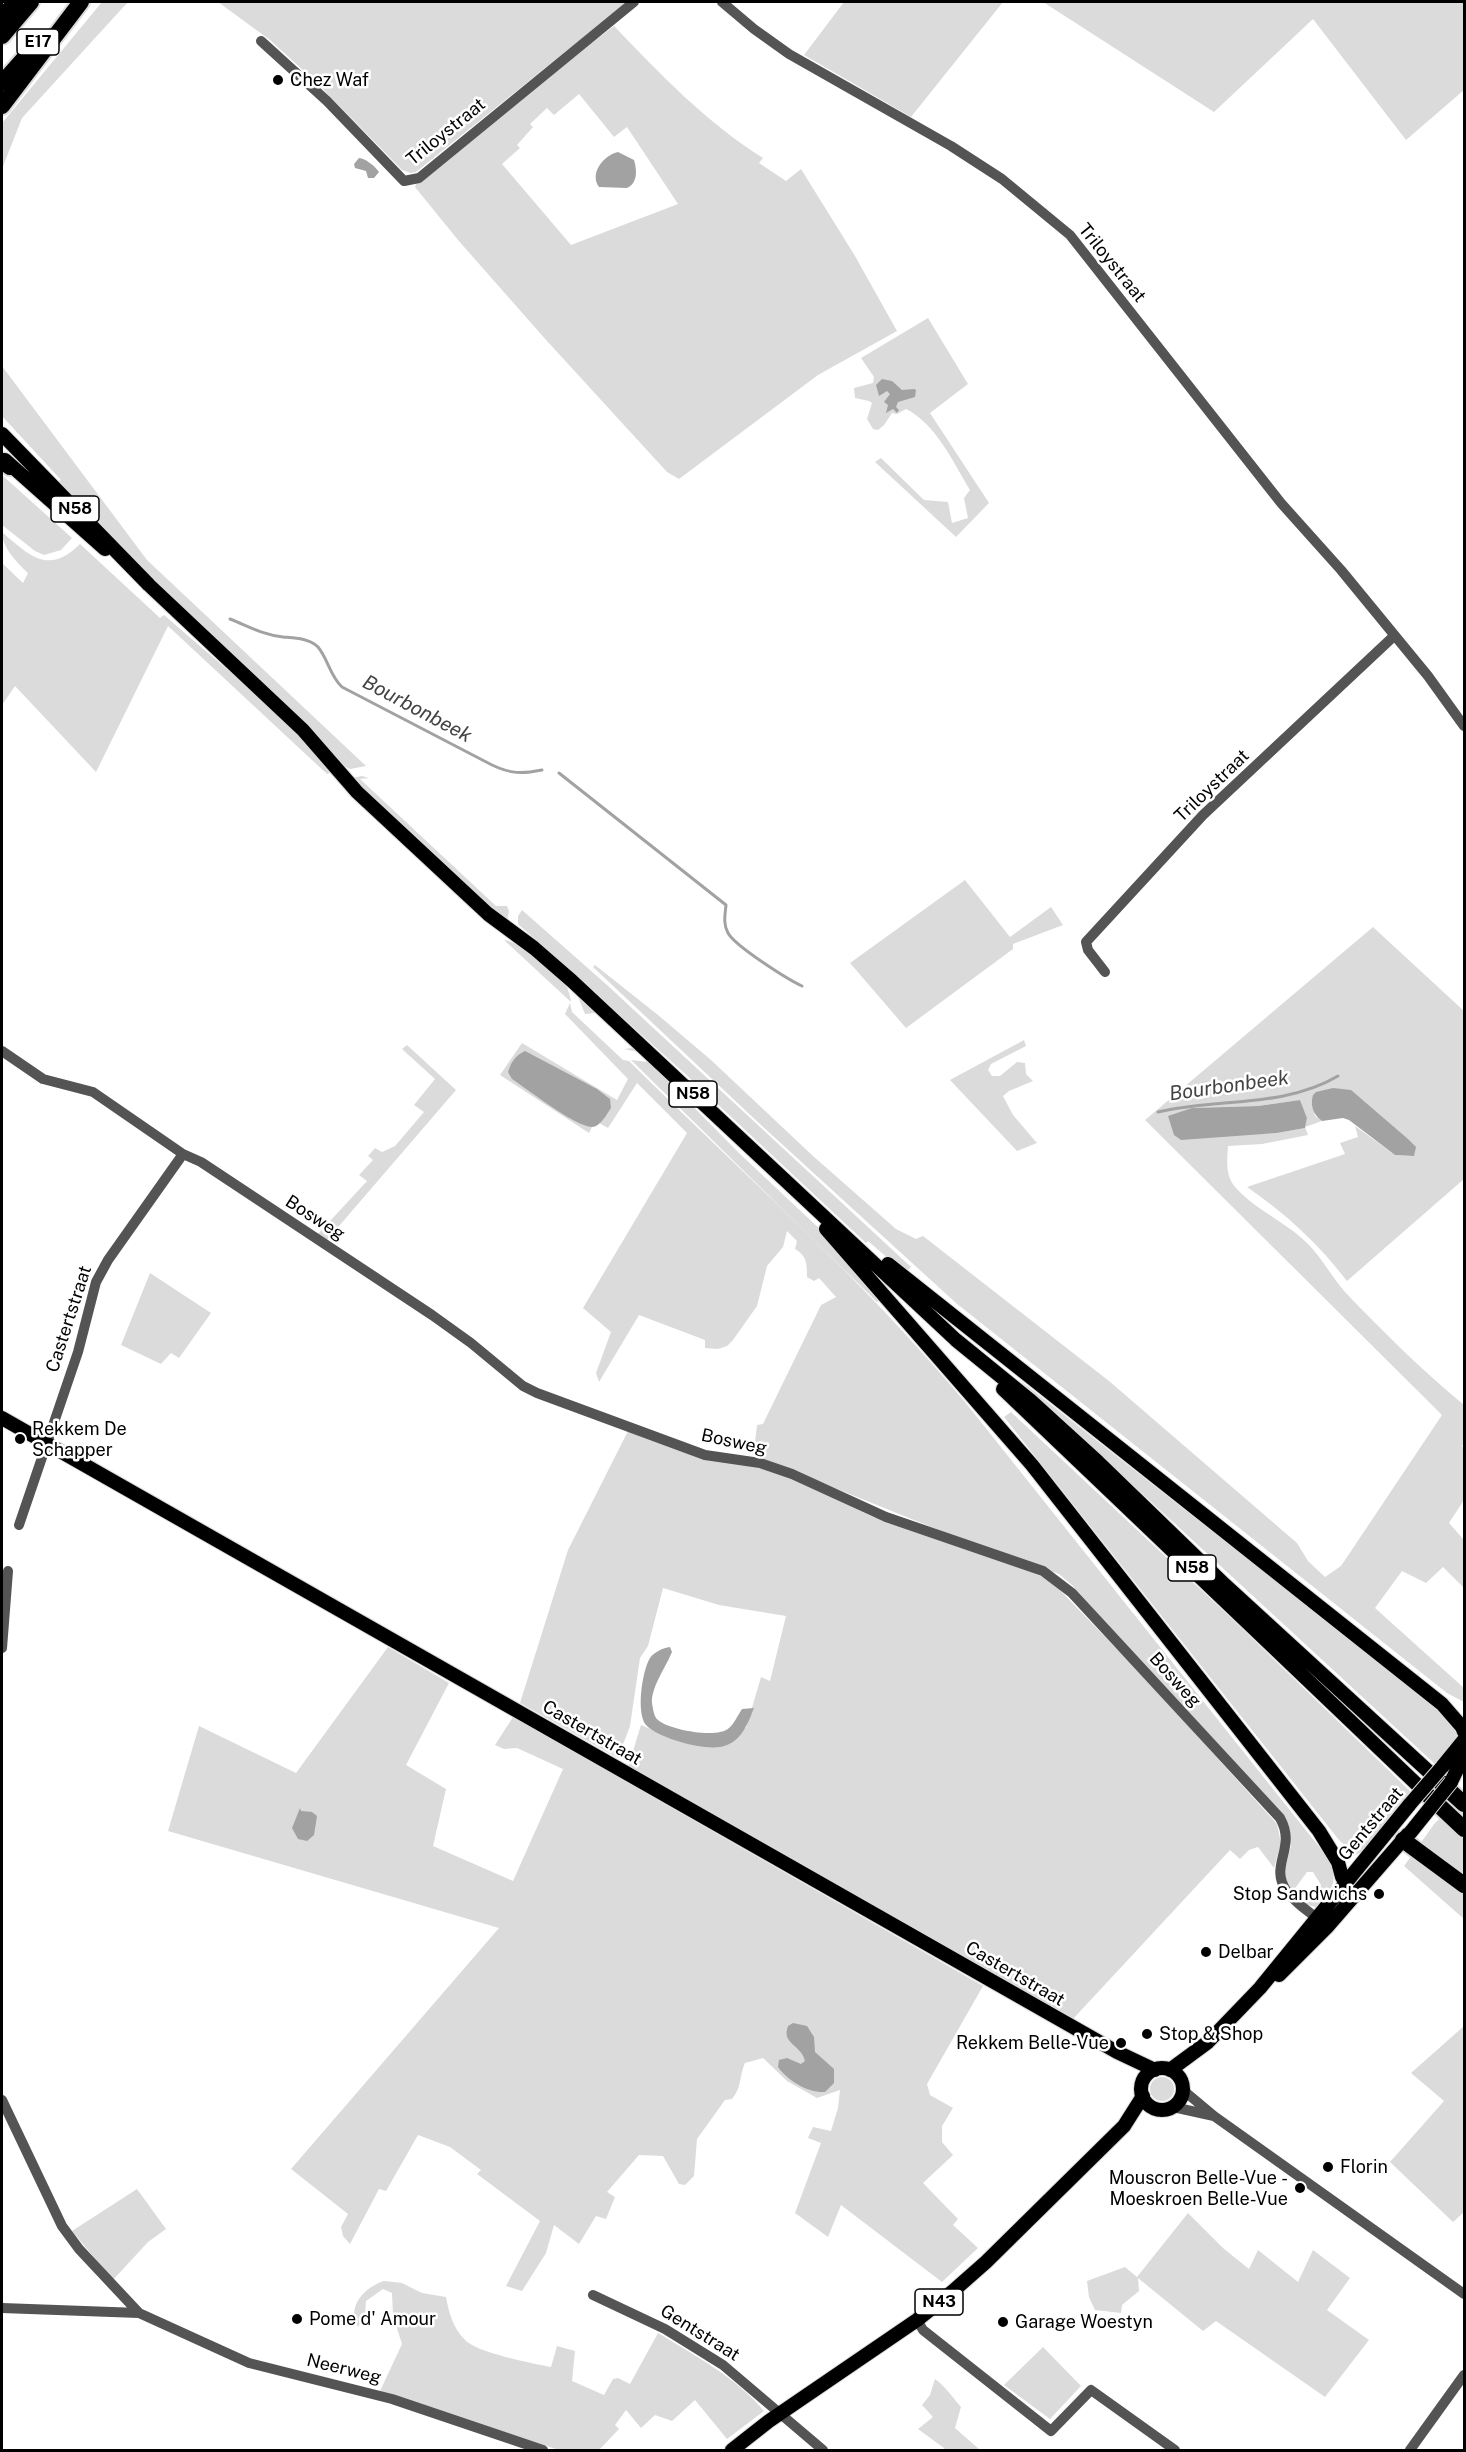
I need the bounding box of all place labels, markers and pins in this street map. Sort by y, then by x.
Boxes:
place label: Chez Waf [290,69,369,91]
marker: Chez Waf [271,73,285,87]
place label: Rekkem De Schapper [32,1418,127,1460]
marker: Rekkem De Schapper [13,1432,27,1446]
place label: Stop Sandwichs [1233,1883,1367,1905]
marker: Stop Sandwichs [1372,1887,1386,1901]
place label: Delbar [1218,1941,1274,1963]
marker: Delbar [1199,1945,1213,1959]
place label: Stop & Shop [1159,2023,1263,2045]
marker: Stop & Shop [1140,2027,1154,2041]
place label: Rekkem Belle-Vue [956,2032,1109,2054]
marker: Rekkem Belle-Vue [1114,2036,1128,2050]
place label: Florin [1340,2156,1388,2178]
marker: Florin [1321,2160,1335,2174]
place label: Mouscron Belle-Vue - Moeskroen Belle-Vue [1109,2167,1288,2210]
marker: Mouscron Belle-Vue - Moeskroen Belle-Vue [1293,2181,1307,2195]
place label: Pome d' Amour [309,2308,436,2330]
place label: Garage Woestyn [1015,2311,1153,2333]
marker: Pome d' Amour [290,2312,304,2326]
marker: Garage Woestyn [996,2315,1010,2329]

